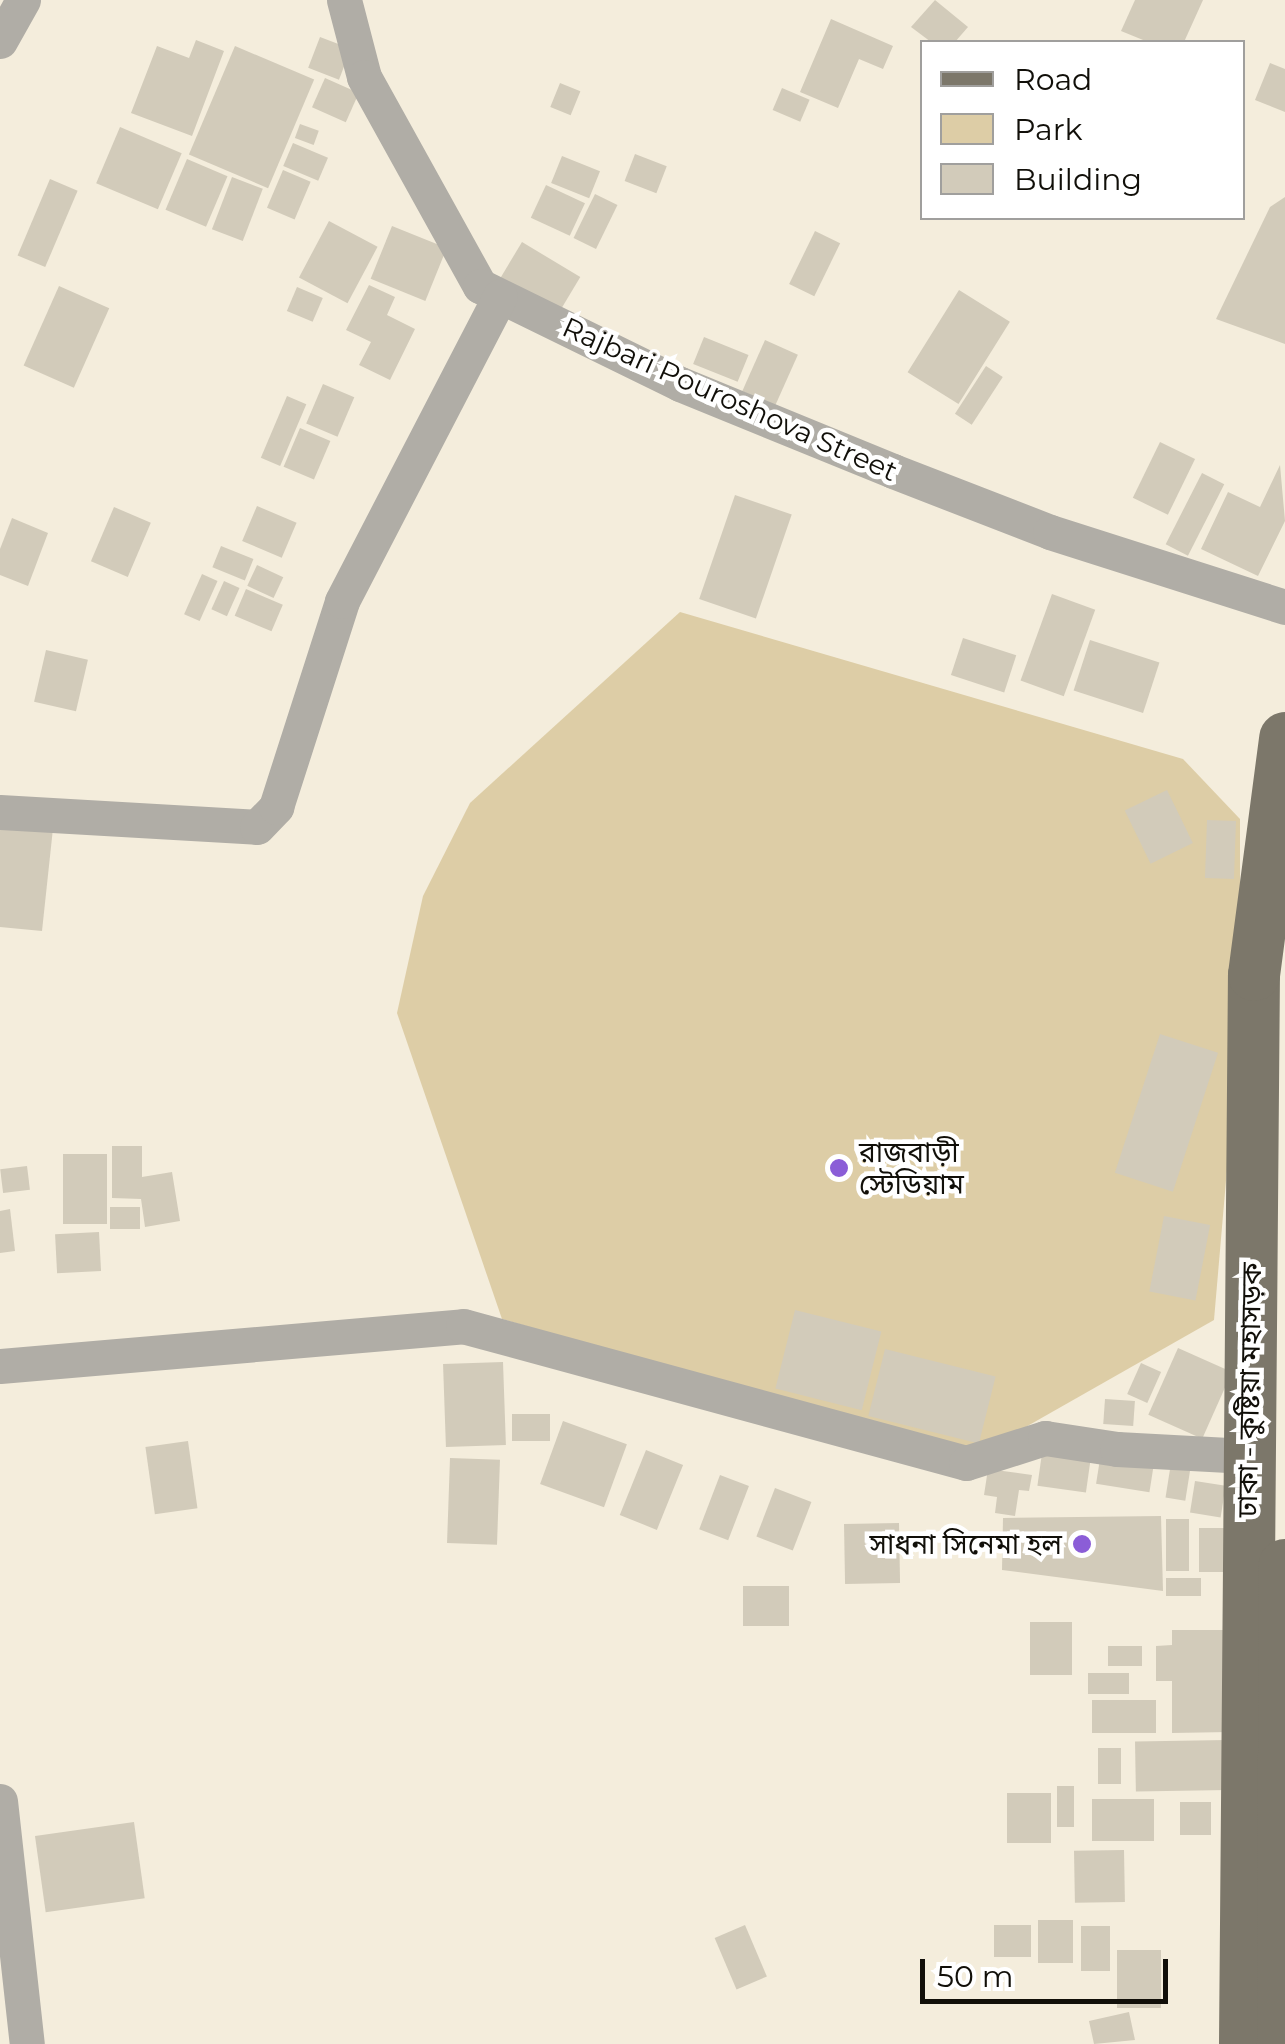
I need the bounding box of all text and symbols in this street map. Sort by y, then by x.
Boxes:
legend [920,40,1245,220]
text: Road [1014,61,1092,98]
text: Park [1014,111,1083,148]
text: Building [1014,161,1142,198]
street label: Rajbari Pouroshova Street [557,310,903,488]
place label: রাজবাড়ী স্টেডিয়াম [859,1135,964,1201]
marker: রাজবাড়ী স্টেডিয়াম [828,1157,850,1179]
street label: ঢাকা - কুষ্টিয়া মহাসড়ক [1230,1262,1268,1518]
place label: সাধনা সিনেমা হল [870,1527,1062,1561]
marker: সাধনা সিনেমা হল [1071,1533,1093,1555]
scale bar [925,1939,1172,2001]
text: 50 m [937,1958,1014,1995]

